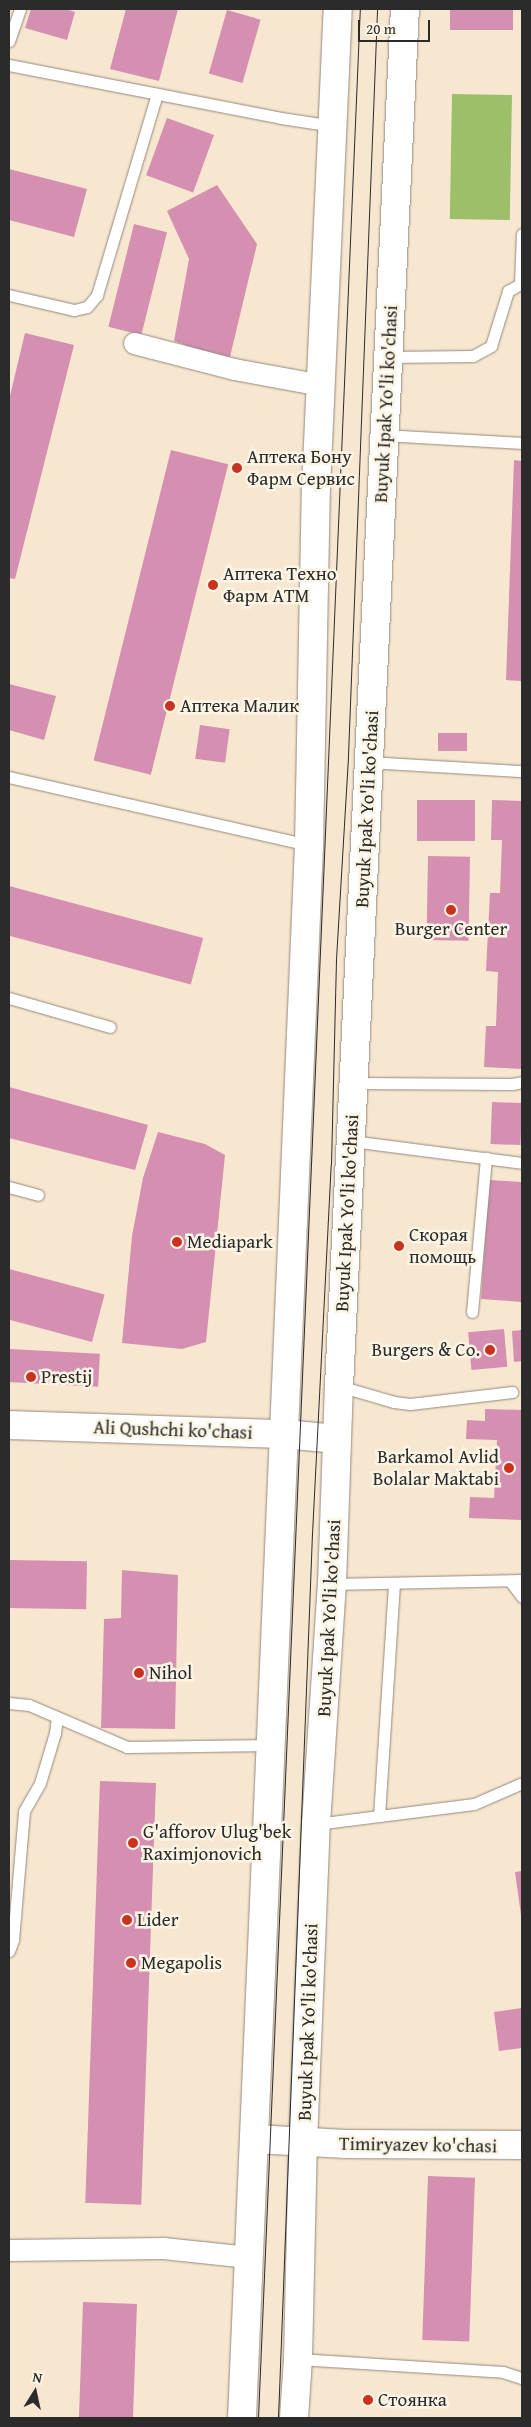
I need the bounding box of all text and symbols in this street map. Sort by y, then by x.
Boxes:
scale bar [361,10,434,42]
text: 20 m [366,18,396,39]
street label: Buyuk Ipak Yo'li ko'chasi [369,305,403,503]
place label: Аптека Бону Фарм Сервис [247,446,355,490]
marker: Аптека Бону Фарм Сервис [231,462,243,474]
place label: Аптека Техно Фарм АТМ [223,563,336,607]
marker: Аптека Техно Фарм АТМ [207,579,219,591]
place label: Аптека Малик [180,695,299,717]
marker: Аптека Малик [164,700,176,712]
street label: Buyuk Ipak Yo'li ko'chasi [350,710,384,908]
marker: Burger Center [445,904,457,916]
place label: Burger Center [395,918,507,940]
street label: Buyuk Ipak Yo'li ko'chasi [330,1114,364,1312]
place label: Скорая помощь [409,1224,476,1268]
place label: Mediapark [187,1231,273,1253]
marker: Mediapark [171,1236,183,1248]
marker: Скорая помощь [393,1240,405,1252]
place label: Burgers & Co. [372,1339,480,1361]
marker: Burgers & Co. [484,1344,496,1356]
place label: Prestij [41,1366,92,1388]
marker: Prestij [25,1371,37,1383]
street label: Ali Qushchi ko'chasi [93,1416,253,1444]
place label: Barkamol Avlid Bolalar Maktabi [373,1446,499,1490]
marker: Barkamol Avlid Bolalar Maktabi [503,1462,515,1474]
street label: Buyuk Ipak Yo'li ko'chasi [312,1519,346,1717]
place label: Nihol [149,1662,192,1684]
marker: Nihol [133,1667,145,1679]
place label: G'afforov Ulug'bek Raximjonovich [143,1821,291,1865]
marker: G'afforov Ulug'bek Raximjonovich [127,1837,139,1849]
place label: Lider [137,1909,178,1931]
marker: Lider [121,1914,133,1926]
street label: Buyuk Ipak Yo'li ko'chasi [293,1923,323,2121]
place label: Megapolis [141,1952,222,1974]
marker: Megapolis [125,1957,137,1969]
street label: Timiryazev ko'chasi [339,2132,497,2158]
north arrow [10,2367,60,2417]
text: N [31,2367,44,2388]
place label: Стоянка [378,2389,447,2411]
marker: Стоянка [362,2394,374,2406]

